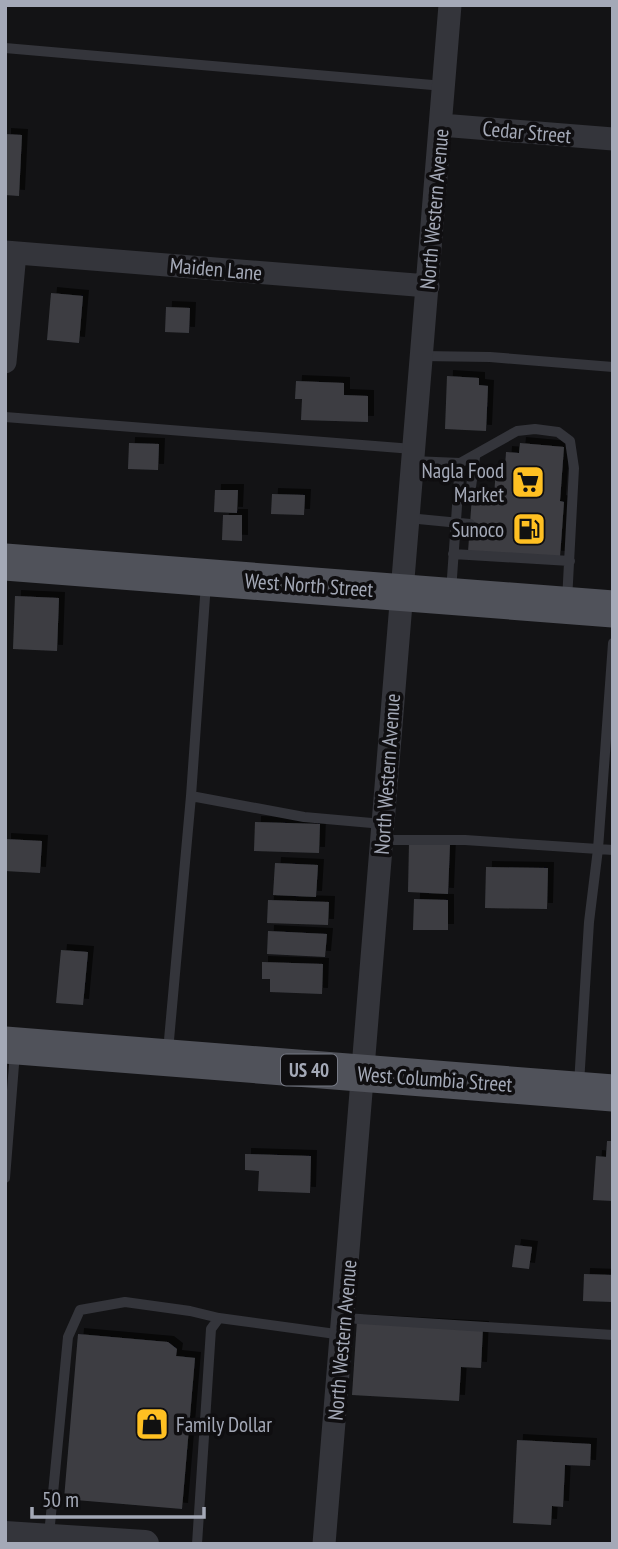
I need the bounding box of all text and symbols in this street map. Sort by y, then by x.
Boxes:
street label: Cedar Street [482,115,573,149]
street label: North Western Avenue [414,128,454,290]
street label: Maiden Lane [169,252,263,286]
place label: Nagla Food Market [422,457,504,508]
supermarket icon: Nagla Food Market [509,463,547,501]
fuel station icon: Sunoco [510,510,548,548]
place label: Sunoco [451,516,504,543]
street label: West North Street [244,567,374,603]
street label: North Western Avenue [368,693,406,855]
road number: US 40 [281,1054,337,1086]
street label: West Columbia Street [357,1060,514,1098]
street label: North Western Avenue [322,1259,362,1421]
shop icon: Family Dollar [133,1405,171,1443]
place label: Family Dollar [176,1411,272,1438]
scale bar [32,1476,203,1520]
text: 50 m [42,1486,79,1513]

